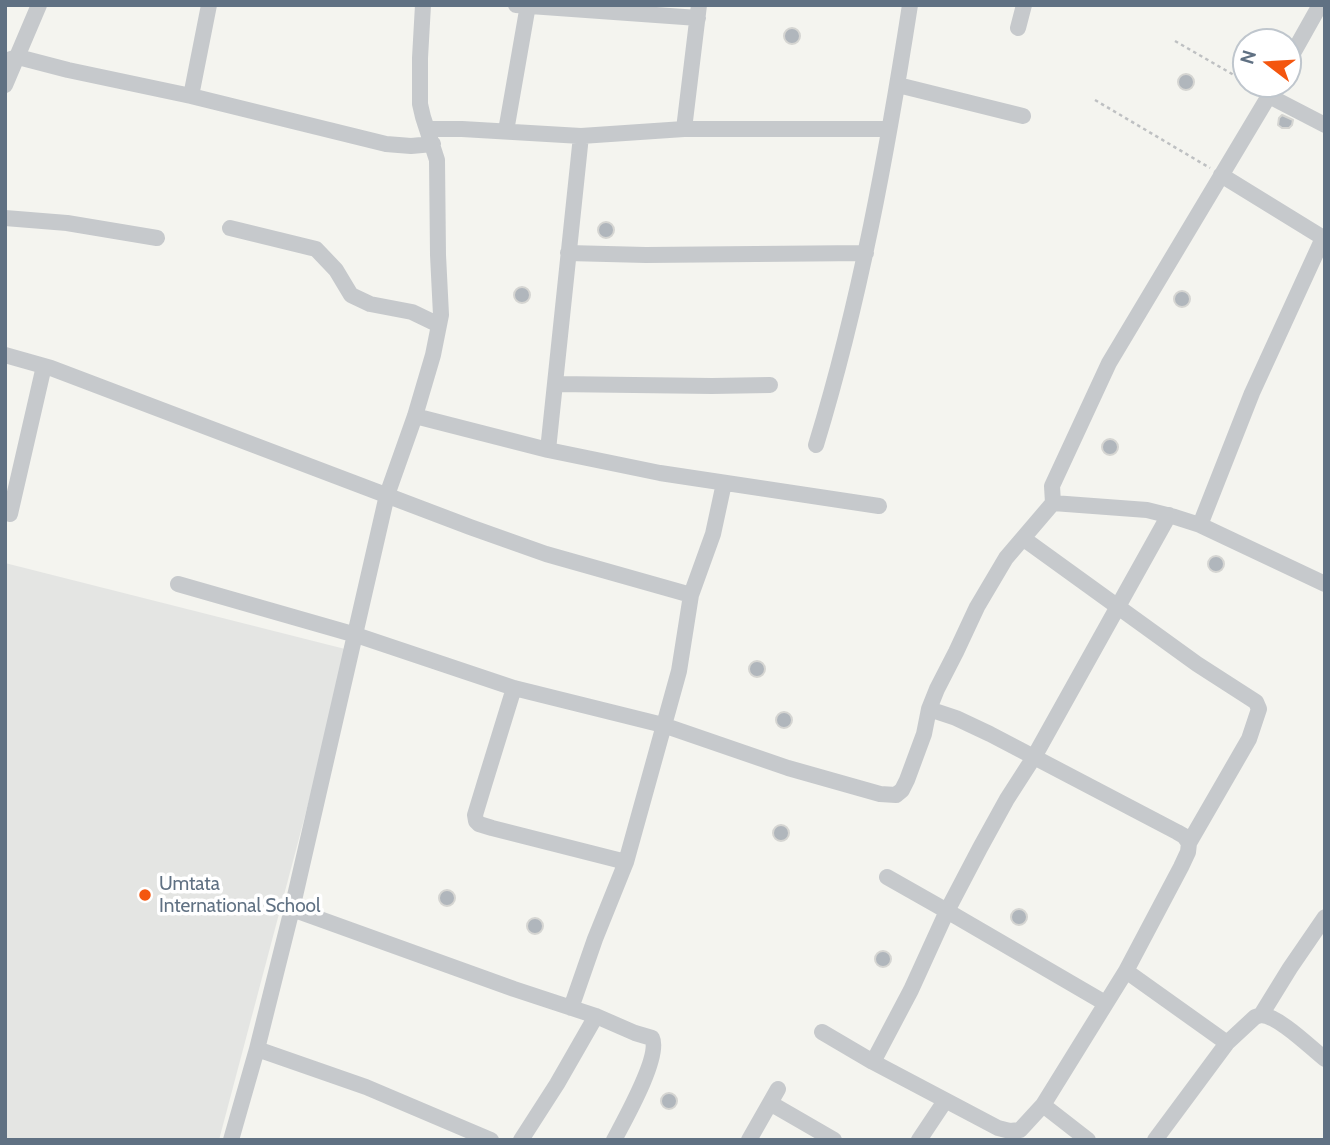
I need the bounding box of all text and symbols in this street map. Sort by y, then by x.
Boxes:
north arrow [1232,28,1302,98]
text: N [1235,48,1261,67]
place label: Umtata International School [159,873,321,917]
marker: Umtata International School [137,887,153,903]

